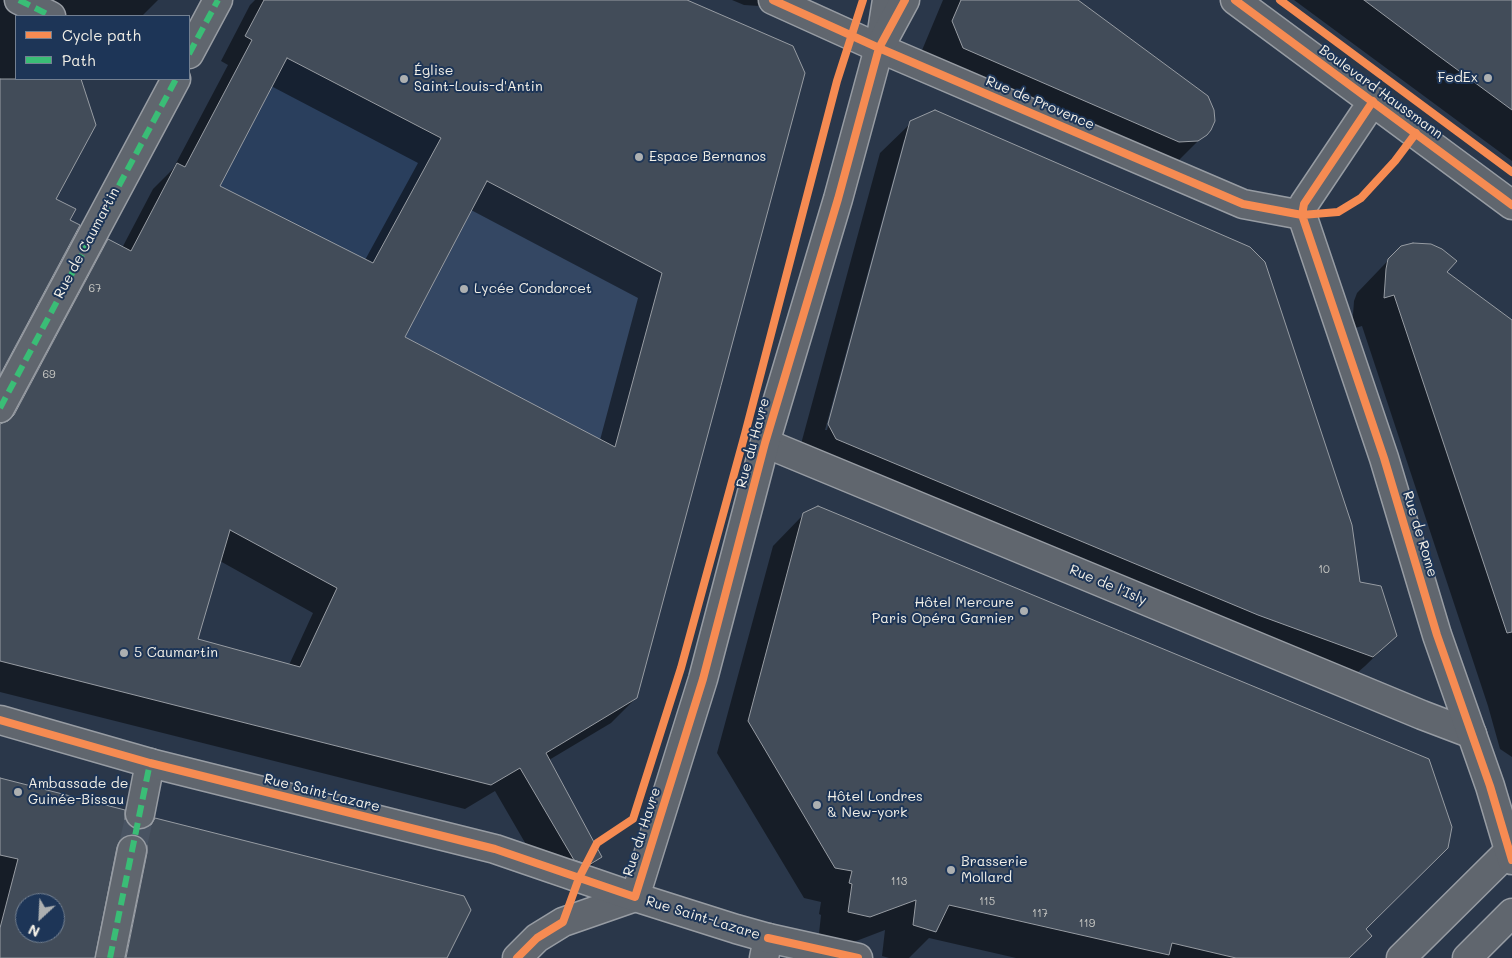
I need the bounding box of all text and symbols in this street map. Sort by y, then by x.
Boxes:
legend [15,15,190,80]
text: Cycle path [62,25,141,45]
street label: Boulevard Haussmann [1316,42,1446,142]
text: Path [62,50,96,70]
place label: Église Saint-Louis-d'Antin [414,63,543,95]
place label: FedEx [1437,70,1478,86]
marker: FedEx [1482,72,1494,84]
marker: Église Saint-Louis-d'Antin [398,73,410,85]
street label: Rue de Provence [983,73,1097,133]
place label: Espace Bernanos [649,149,766,165]
marker: Espace Bernanos [633,151,645,163]
street label: Rue de Caumartin [51,185,123,301]
place label: Lycée Condorcet [474,281,592,297]
house number: 67 [89,282,101,296]
marker: Lycée Condorcet [458,283,470,295]
house number: 69 [42,368,56,382]
street label: Rue du Havre [733,396,773,490]
street label: Rue de Rome [1399,489,1441,579]
street label: Rue de l'Isly [1067,561,1149,609]
house number: 10 [1318,563,1330,577]
place label: Hôtel Mercure Paris Opéra Garnier [872,595,1014,628]
marker: Hôtel Mercure Paris Opéra Garnier [1018,605,1030,617]
place label: 5 Caumartin [134,645,218,661]
marker: 5 Caumartin [118,647,130,659]
street label: Rue Saint-Lazare [262,770,382,816]
place label: Ambassade de Guinée-Bissau [28,776,128,809]
street label: Rue du Havre [620,785,664,879]
marker: Ambassade de Guinée-Bissau [12,786,24,798]
place label: Hôtel Londres & New-york [827,789,923,822]
marker: Hôtel Londres & New-york [811,799,823,811]
place label: Brasserie Mollard [961,854,1028,886]
marker: Brasserie Mollard [945,864,957,876]
house number: 113 [891,875,907,889]
north arrow [15,893,65,943]
street label: Rue Saint-Lazare [644,893,762,943]
house number: 115 [979,895,995,909]
house number: 117 [1032,907,1048,921]
house number: 119 [1079,917,1095,931]
text: N [25,920,43,942]

